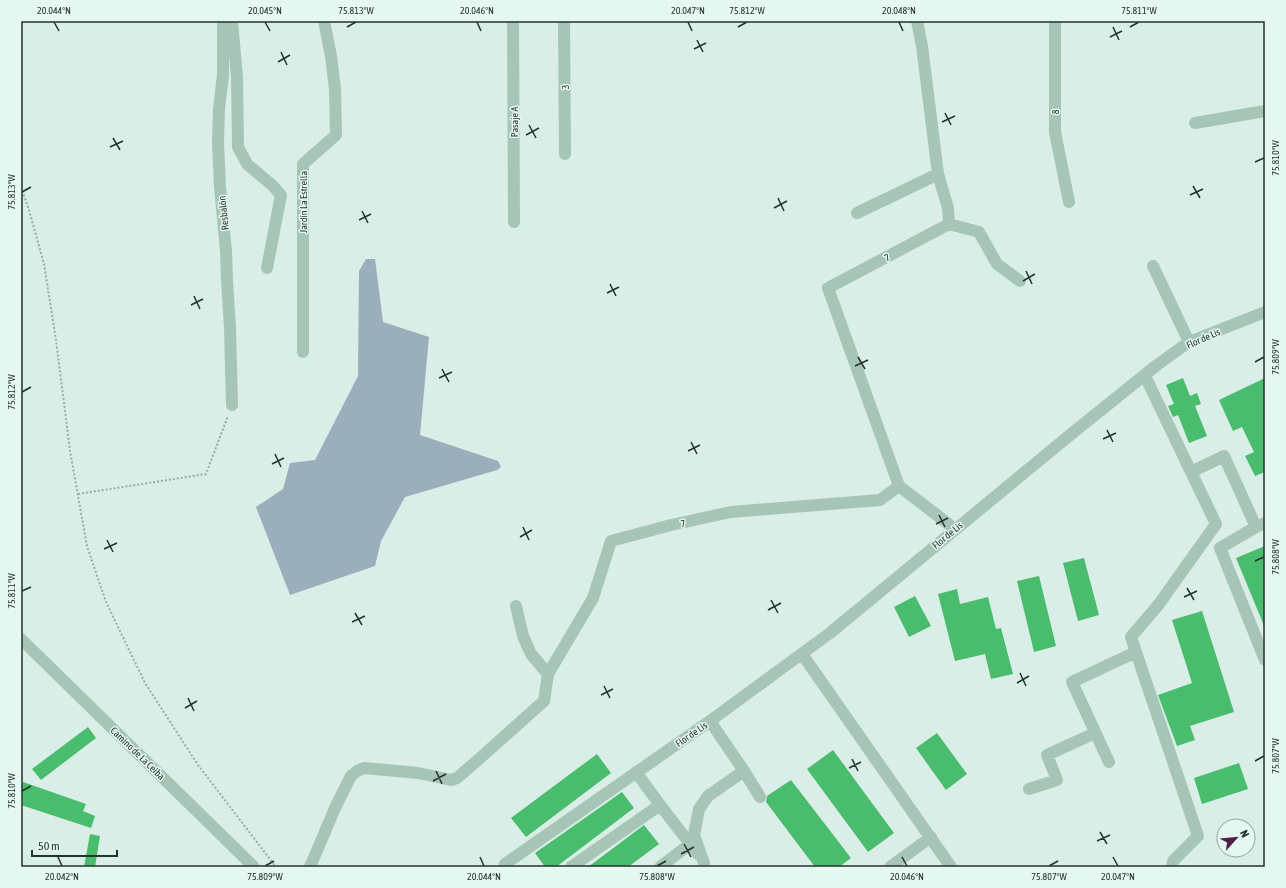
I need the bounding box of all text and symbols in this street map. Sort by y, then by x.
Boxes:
text: 20.044°N [37,5,71,16]
text: 20.045°N [248,5,282,16]
text: 75.813°W [338,5,374,16]
text: 20.046°N [460,5,494,16]
text: 20.047°N [671,5,705,16]
text: 75.812°W [729,5,765,16]
text: 20.048°N [882,5,916,16]
text: 75.811°W [1121,5,1157,16]
street label: 3 [560,84,571,89]
street label: Pasaje A [509,107,520,137]
street label: 8 [1050,109,1061,114]
text: 75.810°W [1270,140,1281,176]
street label: Jardín La Estrella [298,171,309,233]
text: 75.813°W [6,174,17,210]
street label: Resbalón [216,195,231,231]
street label: 7 [883,251,892,263]
street label: Flor de Lis [1185,326,1222,351]
text: 75.809°W [1270,339,1281,375]
text: 75.812°W [6,374,17,410]
street label: 7 [680,518,687,529]
street label: Flor de Lis [930,519,965,551]
text: 75.808°W [1270,539,1281,575]
text: 75.811°W [6,573,17,609]
street label: Flor de Lis [673,719,710,749]
street label: Camino de La Ceiba [108,725,167,782]
text: 75.807°W [1270,738,1281,774]
text: 75.810°W [6,773,17,809]
north arrow [1216,818,1256,858]
text: N [1238,828,1252,839]
scale bar [32,832,117,858]
text: 50 m [38,839,60,853]
text: 20.042°N [45,871,79,882]
text: 75.809°W [247,871,283,882]
text: 20.044°N [467,871,501,882]
text: 75.808°W [639,871,675,882]
text: 20.046°N [890,871,924,882]
text: 75.807°W [1031,871,1067,882]
text: 20.047°N [1101,871,1135,882]

